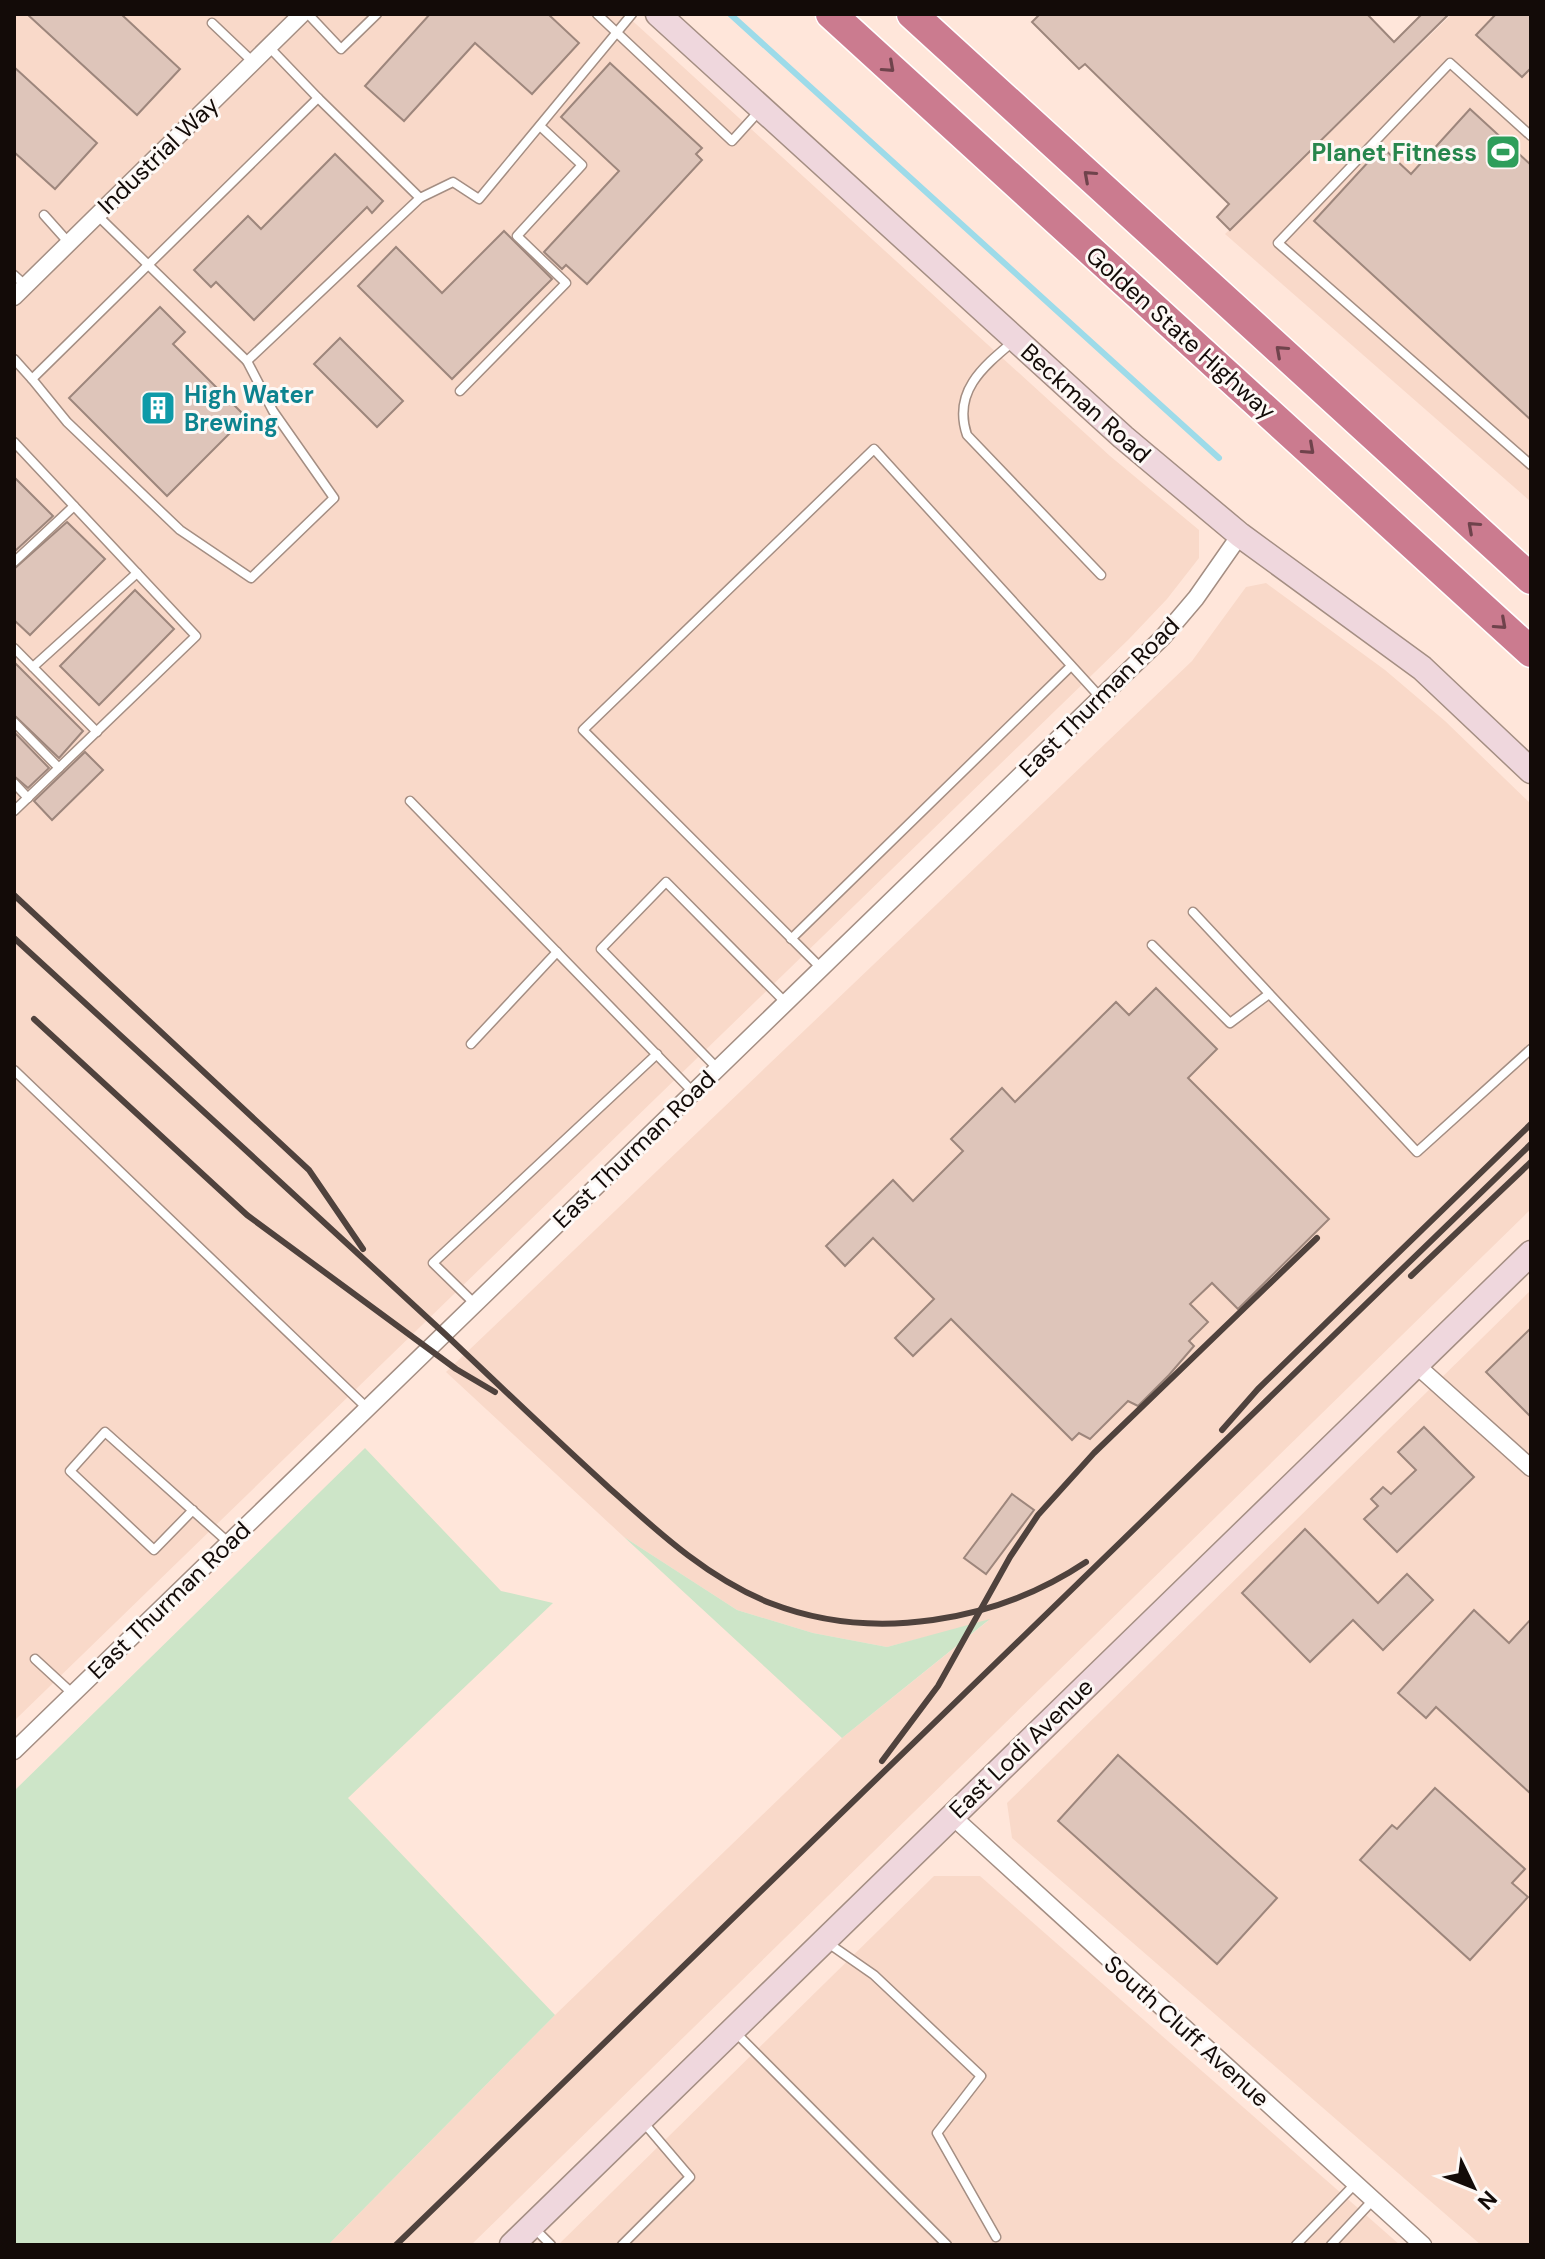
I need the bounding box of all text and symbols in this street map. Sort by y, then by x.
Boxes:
one-way arrow [879,57,894,71]
street label: Industrial Way [91,89,225,221]
sports icon: Planet Fitness [1484,133,1522,171]
place label: Planet Fitness [1312,137,1477,168]
one-way arrow [1084,171,1099,185]
street label: Golden State Highway [1080,240,1282,426]
street label: Beckman Road [1015,336,1157,470]
one-way arrow [1276,347,1291,361]
place label: High Water Brewing [184,379,314,438]
building icon: High Water Brewing [139,389,177,427]
one-way arrow [1299,439,1314,453]
one-way arrow [1468,522,1483,536]
street label: East Thurman Road [1012,610,1186,784]
one-way arrow [1491,615,1506,629]
street label: East Thurman Road [546,1063,722,1235]
street label: East Thurman Road [81,1514,257,1686]
street label: East Lodi Avenue [942,1671,1100,1825]
street label: South Cluff Avenue [1098,1949,1276,2113]
north arrow [1433,2147,1513,2227]
text: N [1471,2185,1503,2216]

